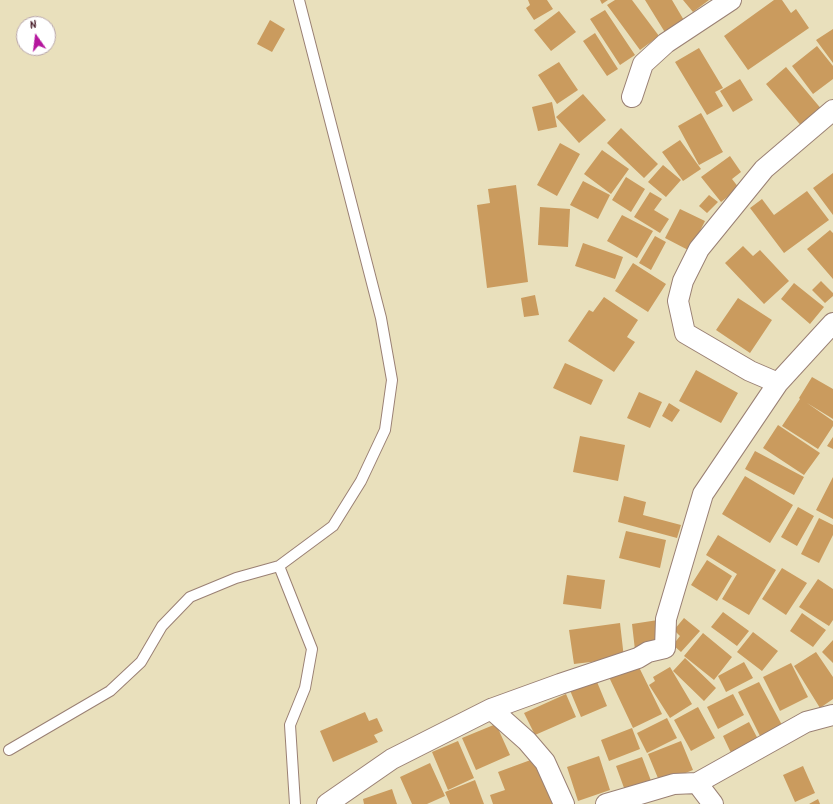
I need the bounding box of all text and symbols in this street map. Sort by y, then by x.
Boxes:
north arrow [16,16,56,56]
text: N [28,16,39,35]

